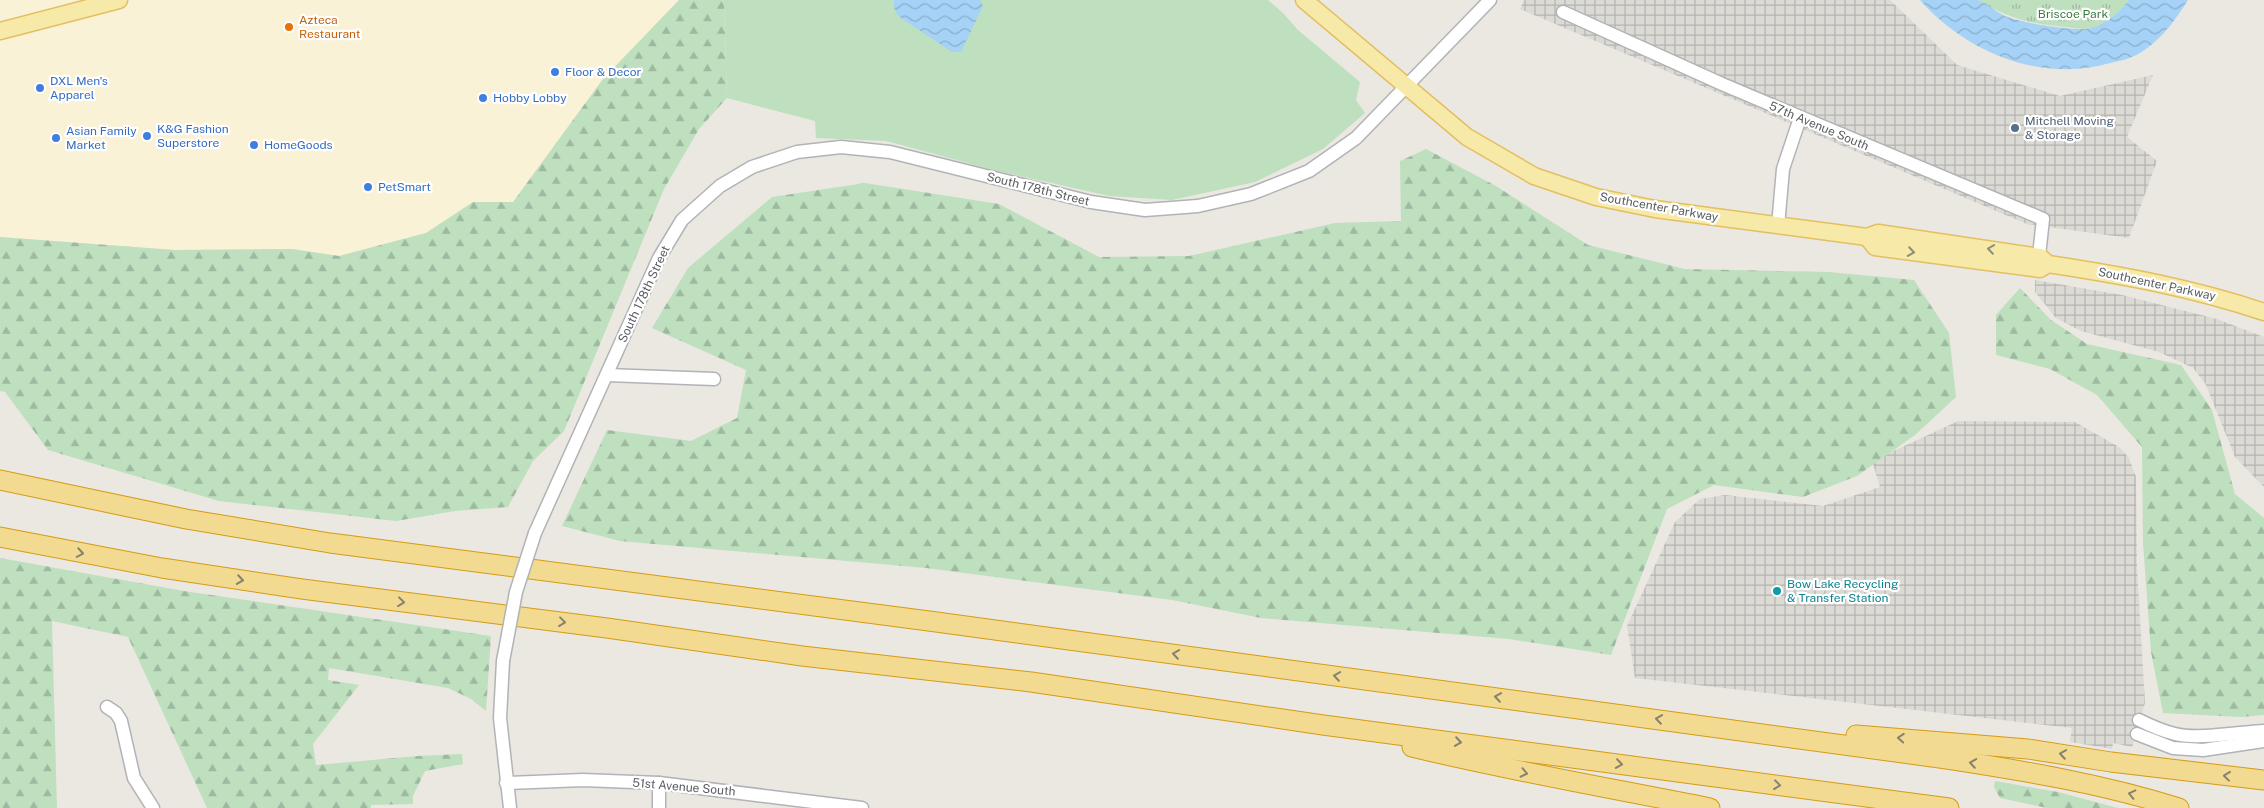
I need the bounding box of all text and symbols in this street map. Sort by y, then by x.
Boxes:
park label: Briscoe Park [2038,7,2108,21]
place label: Azteca Restaurant [299,13,361,41]
marker: Azteca Restaurant [283,21,295,33]
place label: Floor & Decor [565,65,641,79]
marker: Floor & Decor [549,66,561,78]
place label: DXL Men's Apparel [50,74,108,102]
marker: DXL Men's Apparel [34,82,46,94]
place label: Hobby Lobby [493,91,567,105]
marker: Hobby Lobby [477,92,489,104]
street label: 57th Avenue South [1767,99,1871,153]
place label: Mitchell Moving & Storage [2025,114,2114,142]
place label: K&G Fashion Superstore [157,122,229,150]
marker: Mitchell Moving & Storage [2009,122,2021,134]
place label: Asian Family Market [66,124,137,152]
marker: K&G Fashion Superstore [141,130,153,142]
marker: Asian Family Market [50,132,62,144]
place label: HomeGoods [264,138,333,152]
marker: HomeGoods [248,139,260,151]
street label: South 178th Street [985,169,1091,209]
place label: PetSmart [378,180,431,194]
marker: PetSmart [362,181,374,193]
street label: Southcenter Parkway [1599,190,1720,224]
street label: South 178th Street [615,243,673,345]
one-way arrow [1986,245,1995,255]
one-way arrow [1907,247,1915,257]
street label: Southcenter Parkway [2097,265,2218,303]
one-way arrow [75,547,84,557]
one-way arrow [236,574,244,584]
place label: Bow Lake Recycling & Transfer Station [1787,577,1898,605]
marker: Bow Lake Recycling & Transfer Station [1771,585,1783,597]
one-way arrow [397,596,405,607]
one-way arrow [559,616,567,627]
one-way arrow [1172,649,1180,660]
one-way arrow [1333,671,1341,682]
one-way arrow [1494,693,1503,703]
one-way arrow [1655,714,1663,725]
one-way arrow [1897,732,1905,743]
one-way arrow [1454,737,1462,747]
one-way arrow [2058,750,2067,760]
one-way arrow [1615,758,1623,769]
one-way arrow [1968,758,1976,769]
one-way arrow [1519,767,1528,778]
one-way arrow [2223,771,2231,782]
street label: 51st Avenue South [632,776,736,798]
one-way arrow [1772,779,1781,789]
one-way arrow [2128,789,2137,800]

